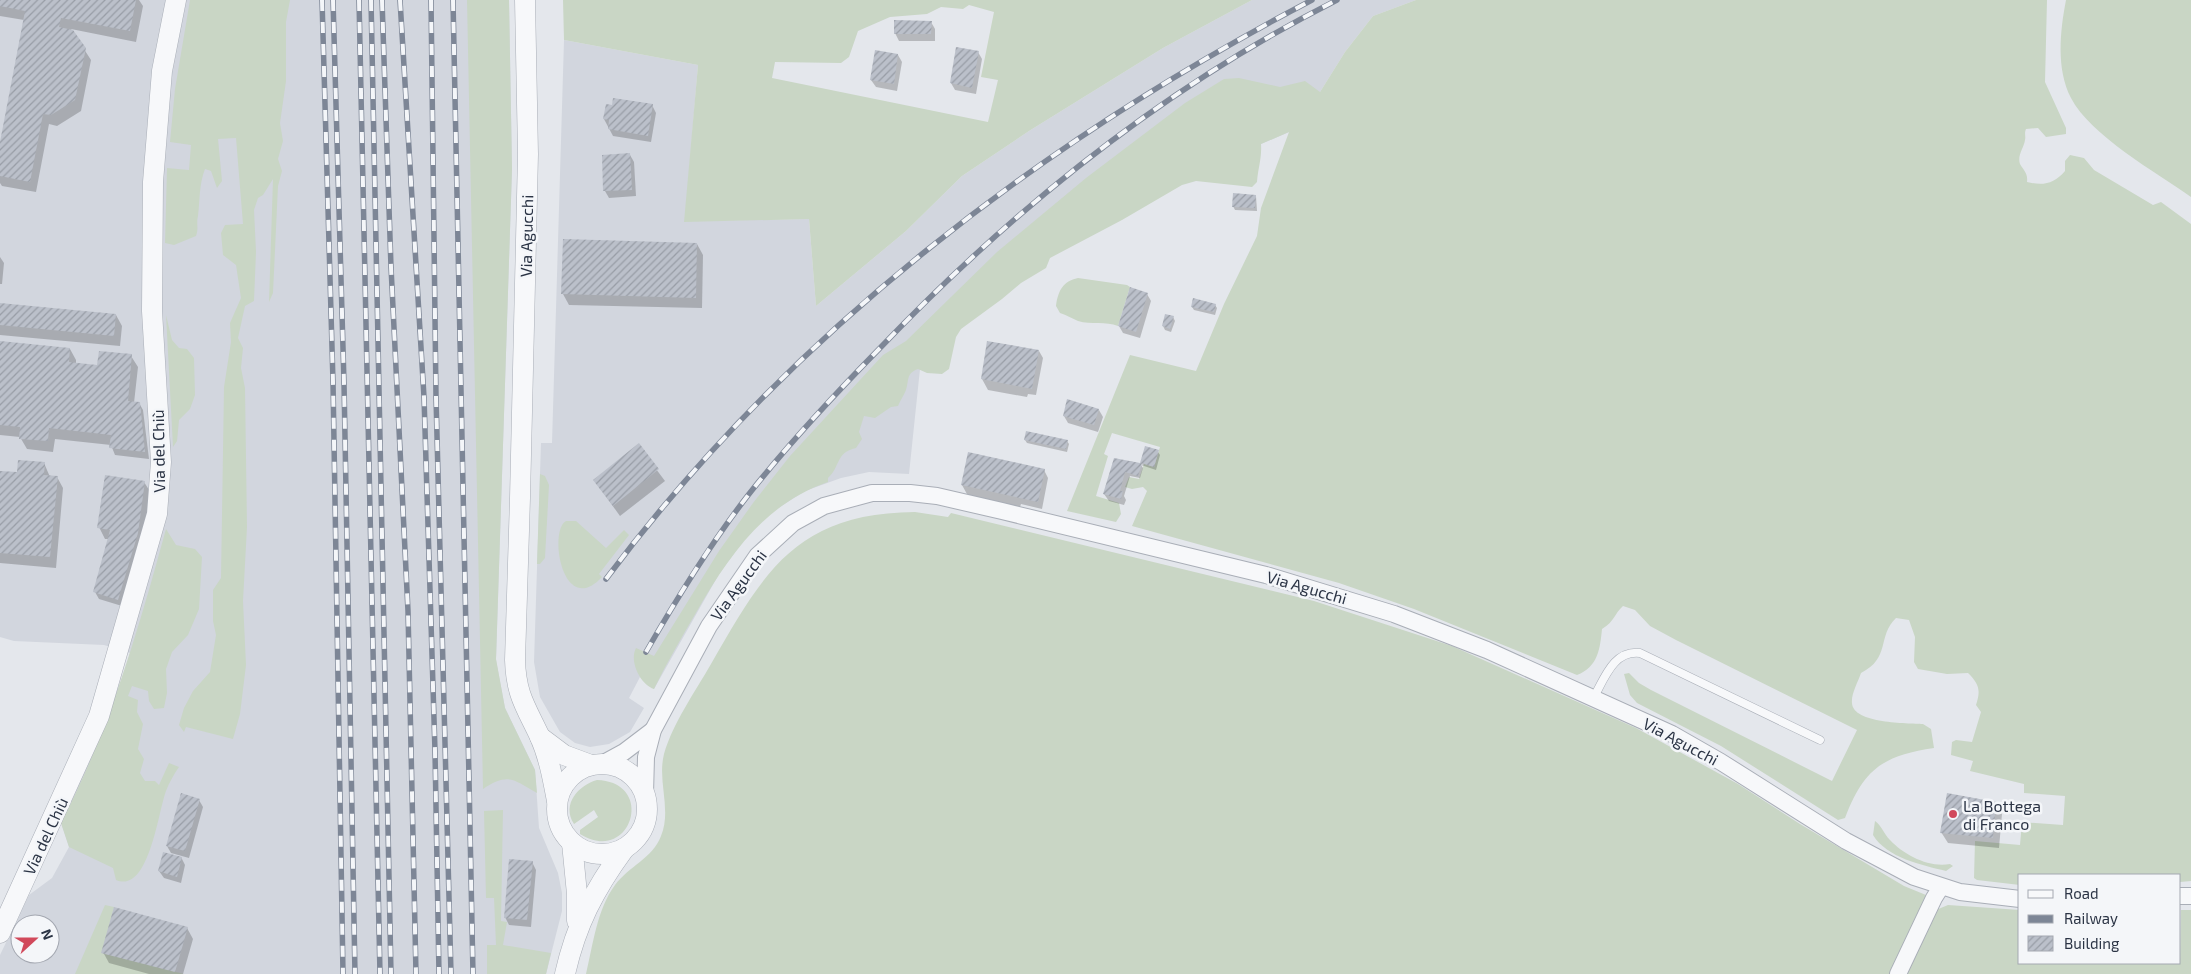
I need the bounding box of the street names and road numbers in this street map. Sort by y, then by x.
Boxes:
street label: Via Agucchi [516,195,536,277]
street label: Via del Chiù [148,409,168,493]
street label: Via Agucchi [706,546,770,624]
street label: Via Agucchi [1265,567,1349,607]
street label: Via Agucchi [1640,713,1722,769]
street label: Via del Chiù [19,794,71,878]

